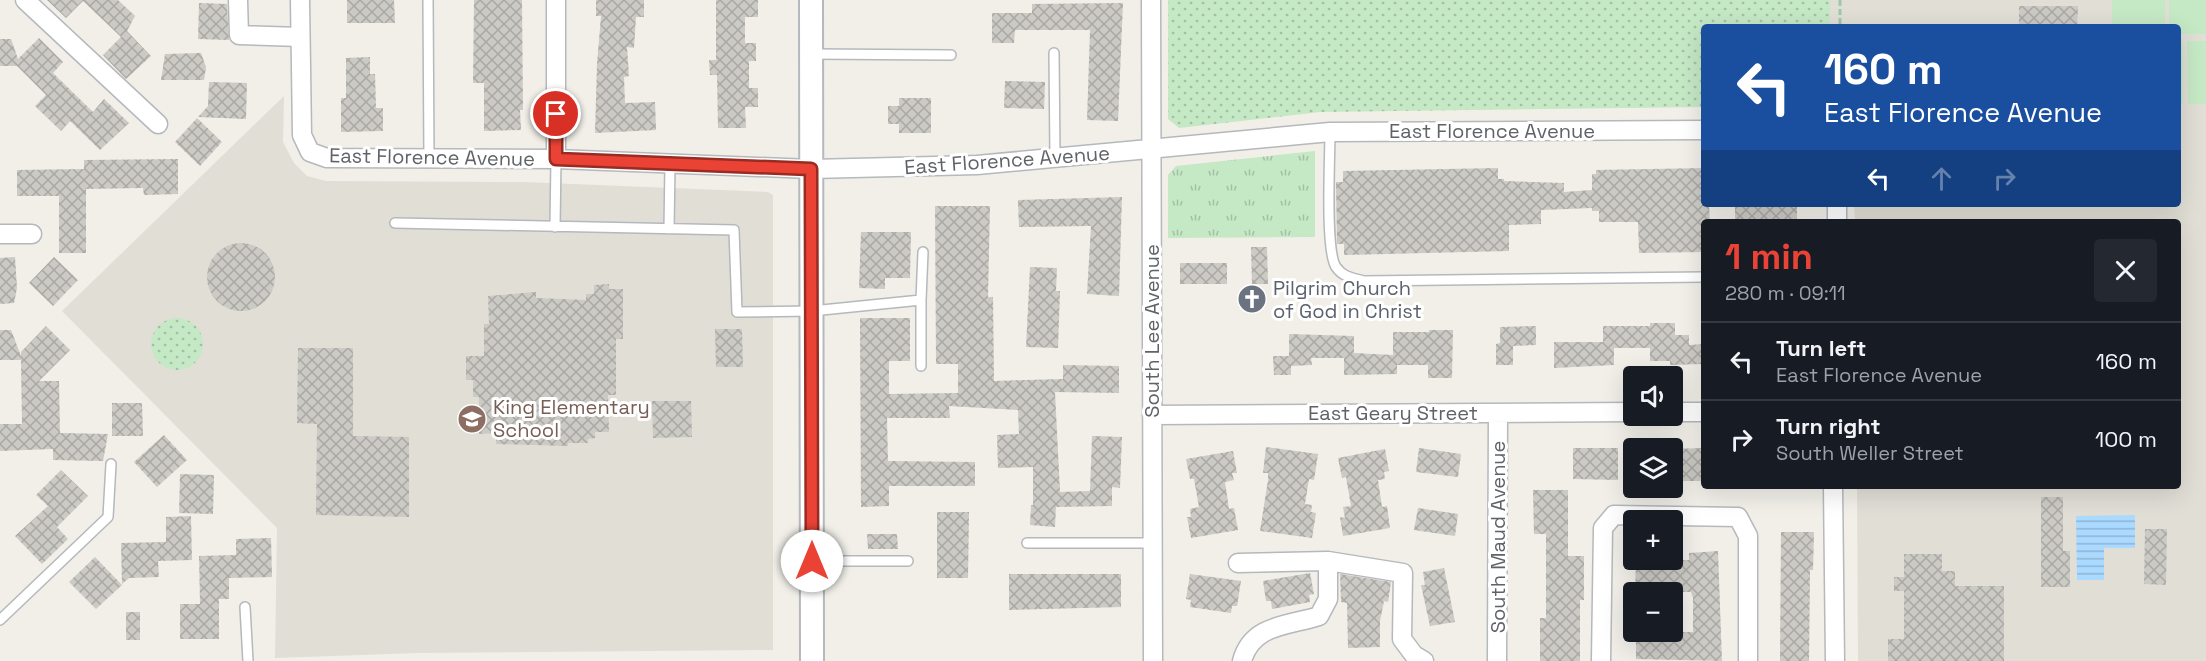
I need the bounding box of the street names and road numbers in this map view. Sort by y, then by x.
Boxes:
street label: East Florence Avenue [1389,118,1595,144]
street label: East Florence Avenue [903,140,1111,180]
street label: East Florence Avenue [329,142,535,172]
street label: South Lee Avenue [1139,244,1165,418]
street label: East Geary Street [1308,400,1478,426]
street label: South Maud Avenue [1485,441,1511,633]

